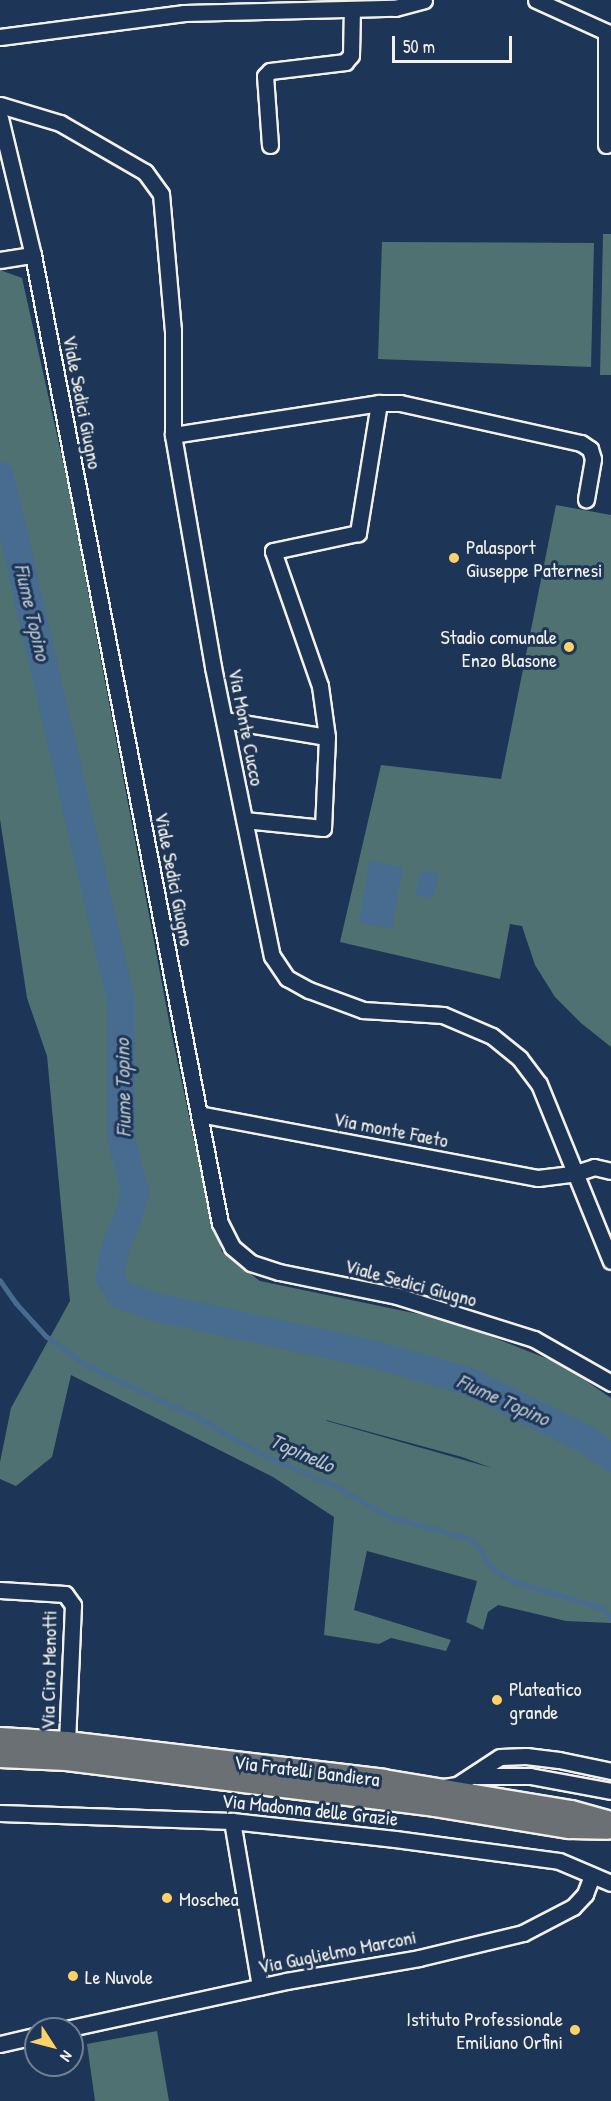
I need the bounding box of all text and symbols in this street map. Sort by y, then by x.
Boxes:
scale bar [395,24,515,62]
text: 50 m [403,34,435,59]
street label: Viale Sedici Giugno [58,333,108,471]
place label: Palasport Giuseppe Paternesi [466,534,603,581]
marker: Palasport Giuseppe Paternesi [447,551,461,565]
water label: Fiume Topino [9,561,55,663]
place label: Stadio comunale Enzo Blasone [441,624,557,671]
marker: Stadio comunale Enzo Blasone [562,640,576,654]
street label: Via Monte Cucco [224,666,270,788]
street label: Viale Sedici Giugno [150,810,200,948]
water label: Fiume Topino [110,1039,136,1137]
street label: Via monte Faeto [332,1106,450,1152]
street label: Viale Sedici Giugno [342,1253,480,1311]
water label: Fiume Topino [453,1368,553,1432]
water label: Topinello [266,1428,338,1478]
street label: Via Ciro Menotti [35,1610,61,1730]
place label: Plateatico grande [509,1676,582,1723]
marker: Plateatico grande [490,1693,504,1707]
street label: Via Fratelli Bandiera [233,1749,381,1791]
street label: Via Madonna delle Grazie [221,1788,399,1830]
place label: Moschea [179,1886,239,1910]
marker: Moschea [160,1891,174,1905]
street label: Via Guglielmo Marconi [256,1924,418,1978]
place label: Le Nuvole [85,1964,153,1988]
marker: Le Nuvole [66,1969,80,1983]
place label: Istituto Professionale Emiliano Orfini [406,2006,563,2053]
north arrow [24,2017,84,2077]
marker: Istituto Professionale Emiliano Orfini [568,2023,582,2037]
text: N [56,2046,78,2066]

